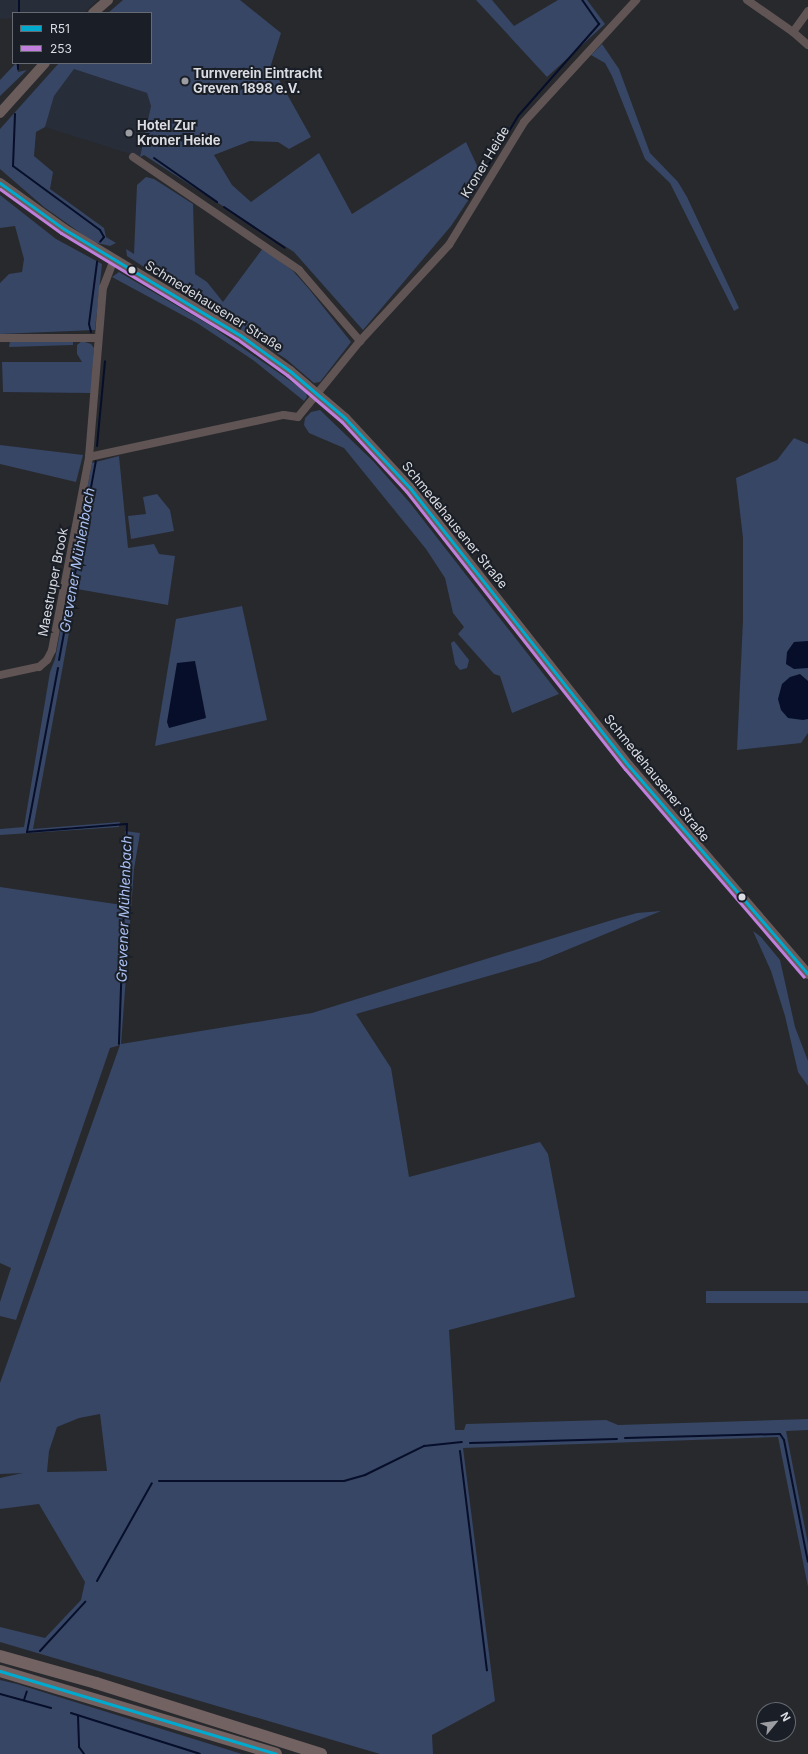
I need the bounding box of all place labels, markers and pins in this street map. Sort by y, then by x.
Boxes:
place label: Turnverein Eintracht Greven 1898 e.V. [193,66,322,97]
marker: Turnverein Eintracht Greven 1898 e.V. [180,76,190,86]
place label: Hotel Zur Kroner Heide [137,118,220,149]
marker: Hotel Zur Kroner Heide [124,128,134,138]
unlabelled marker [127,265,137,275]
unlabelled marker [737,892,747,902]

